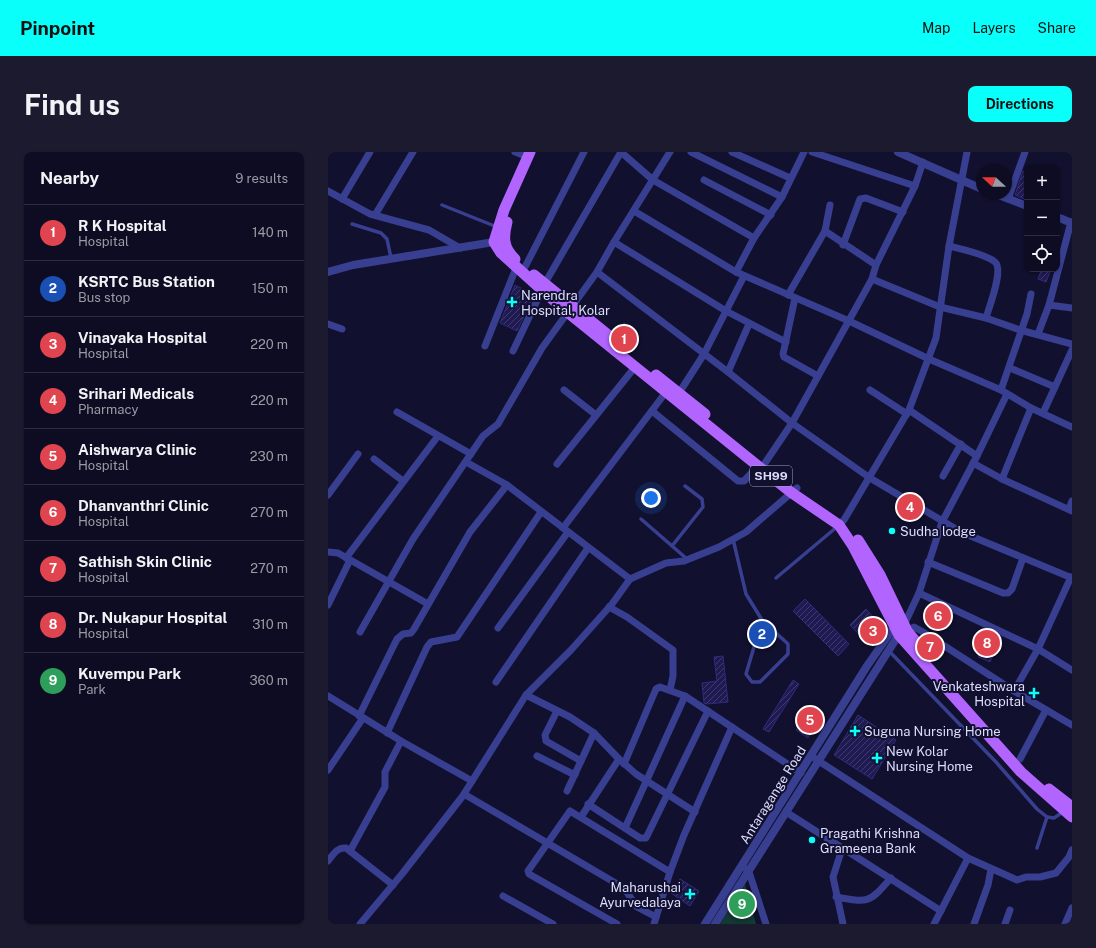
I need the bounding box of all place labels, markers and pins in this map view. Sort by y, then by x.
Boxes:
place label: Narendra Hospital, Kolar [521,288,610,318]
marker: Narendra Hospital, Kolar [506,296,518,308]
pin: 1 [611,324,637,354]
pin: 4 [897,492,923,522]
place label: Sudha lodge [900,524,976,539]
marker: Sudha lodge [887,526,897,536]
pin: 6 [925,601,951,631]
pin: 3 [860,616,886,646]
pin: 2 [749,619,775,649]
pin: 8 [974,628,1000,658]
pin: 7 [917,632,943,662]
place label: Venkateshwara Hospital [933,679,1025,709]
marker: Venkateshwara Hospital [1028,687,1040,699]
pin: 5 [797,705,823,735]
place label: Suguna Nursing Home [864,724,1001,739]
marker: Suguna Nursing Home [849,725,861,737]
place label: New Kolar Nursing Home [886,744,973,774]
marker: New Kolar Nursing Home [871,752,883,764]
place label: Pragathi Krishna Grameena Bank [820,826,920,856]
marker: Pragathi Krishna Grameena Bank [807,835,817,845]
place label: Maharushai Ayurvedalaya [599,880,681,910]
marker: Maharushai Ayurvedalaya [684,888,696,900]
pin: 9 [729,889,755,919]

